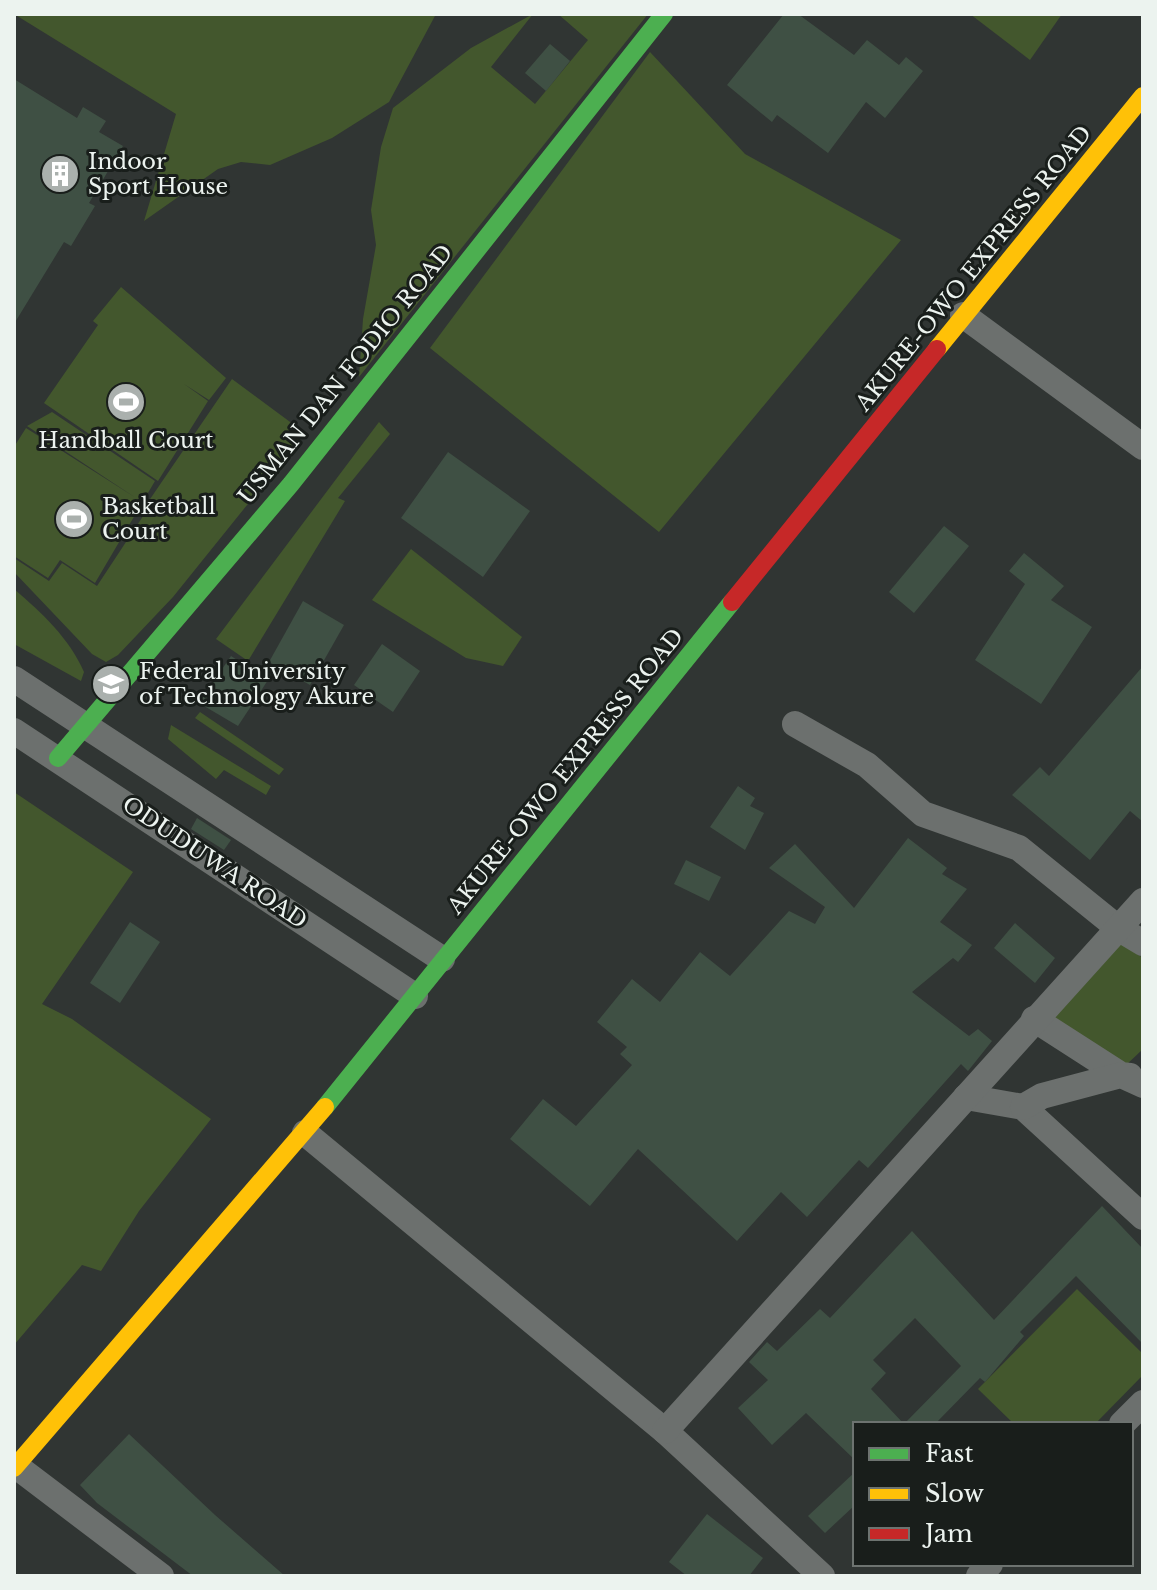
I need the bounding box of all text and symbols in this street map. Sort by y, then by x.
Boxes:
street label: AKURE-OWO EXPRESS ROAD [849,120,1097,417]
place label: Indoor Sport House [88,148,228,200]
building icon: Indoor Sport House [39,153,81,195]
street label: USMAN DAN FODIO ROAD [232,239,458,509]
sports icon: Handball Court [105,381,147,423]
place label: Handball Court [38,427,214,454]
place label: Basketball Court [102,493,216,545]
sports icon: Basketball Court [53,498,95,540]
street label: AKURE-OWO EXPRESS ROAD [441,623,689,920]
place label: Federal University of Technology Akure [139,658,374,710]
school or university icon: Federal University of Technology Akure [90,663,132,705]
street label: ODUDUWA ROAD [117,791,312,934]
legend [853,1422,1133,1566]
text: Fast [925,1439,973,1468]
text: Slow [925,1479,984,1508]
text: Jam [922,1519,973,1548]

